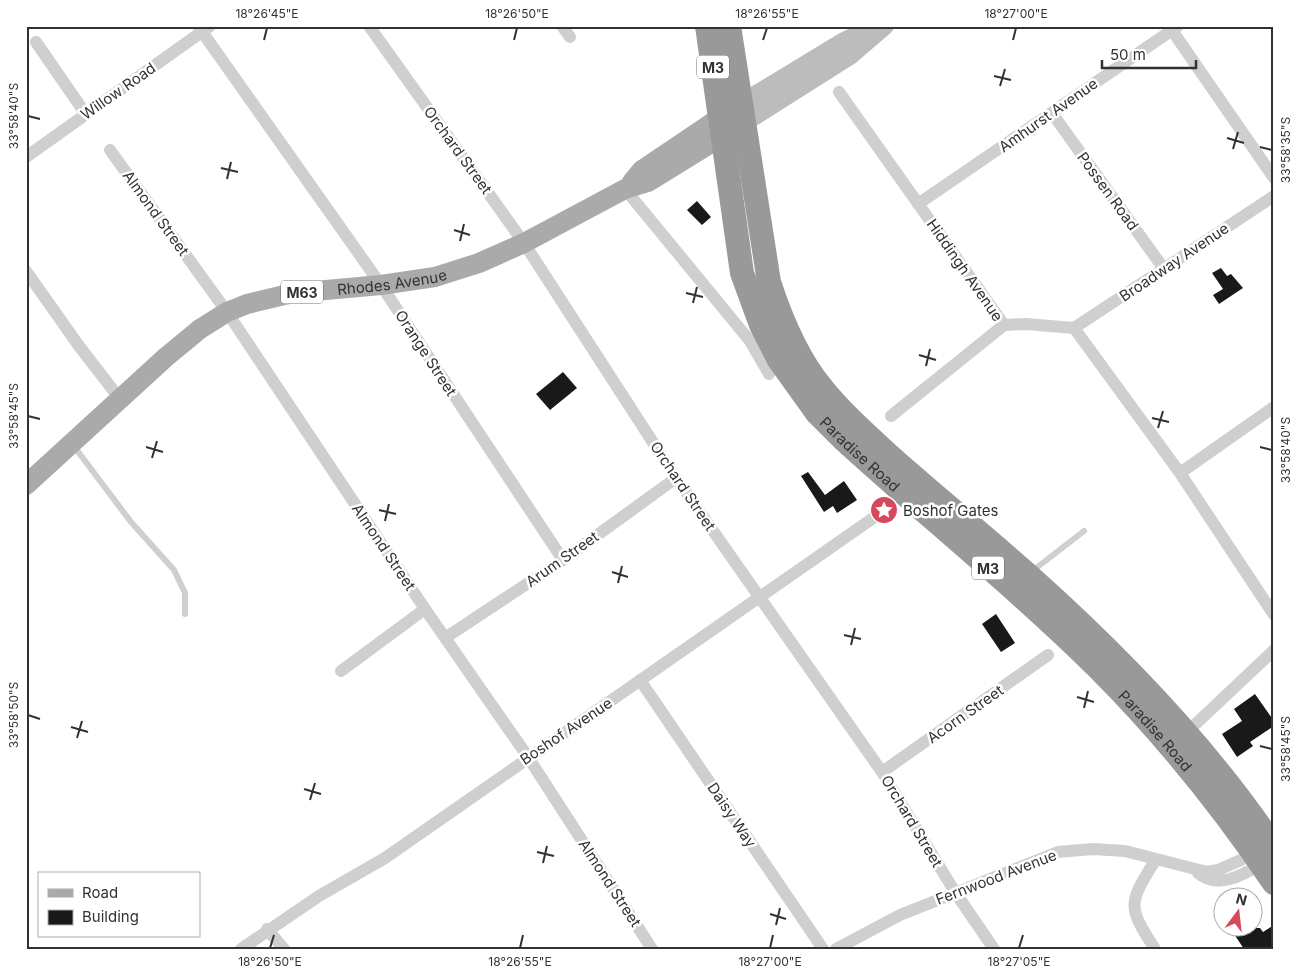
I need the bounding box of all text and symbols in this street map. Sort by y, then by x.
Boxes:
text: 18°26'45"E [235,6,299,21]
text: 18°26'50"E [485,6,549,21]
text: 18°26'55"E [735,6,799,21]
text: 18°27'00"E [984,6,1048,21]
scale bar [1102,38,1196,70]
text: 50 m [1110,45,1146,64]
road number: M3 [697,56,729,78]
street label: Willow Road [77,58,159,124]
street label: Amhurst Avenue [995,74,1101,156]
text: 33°58'40"S [6,83,21,149]
street label: Orchard Street [420,102,496,198]
text: 33°58'35"S [1278,116,1293,183]
street label: Possen Road [1073,148,1143,234]
street label: Almond Street [119,167,193,259]
street label: Hiddingh Avenue [923,215,1007,325]
street label: Broadway Avenue [1116,218,1232,306]
street label: Rhodes Avenue [336,264,449,298]
road number: M63 [281,280,323,304]
street label: Orange Street [391,306,461,400]
text: 33°58'45"S [6,383,21,449]
street label: Paradise Road [816,412,904,495]
text: 33°58'40"S [1278,417,1293,483]
street label: Orchard Street [646,438,720,534]
place icon: Boshof Gates [869,495,899,525]
street label: Almond Street [348,500,420,594]
place label: Boshof Gates [903,501,998,520]
street label: Arum Street [522,527,602,591]
road number: M3 [972,556,1004,580]
text: 33°58'50"S [6,681,21,748]
street label: Acorn Street [923,681,1007,747]
street label: Paradise Road [1115,686,1197,775]
street label: Boshof Avenue [516,693,616,769]
text: 33°58'45"S [1278,716,1293,782]
street label: Orchard Street [877,772,947,870]
street label: Daisy Way [703,779,761,851]
street label: Almond Street [575,836,645,930]
street label: Fernwood Avenue [933,845,1059,909]
legend [38,872,200,938]
text: Road [82,883,118,902]
north arrow [1212,888,1262,938]
text: N [1234,889,1249,909]
text: Building [82,907,139,926]
text: 18°26'50"E [238,954,302,969]
text: 18°26'55"E [488,954,552,969]
text: 18°27'00"E [738,954,802,969]
text: 18°27'05"E [988,954,1050,969]

